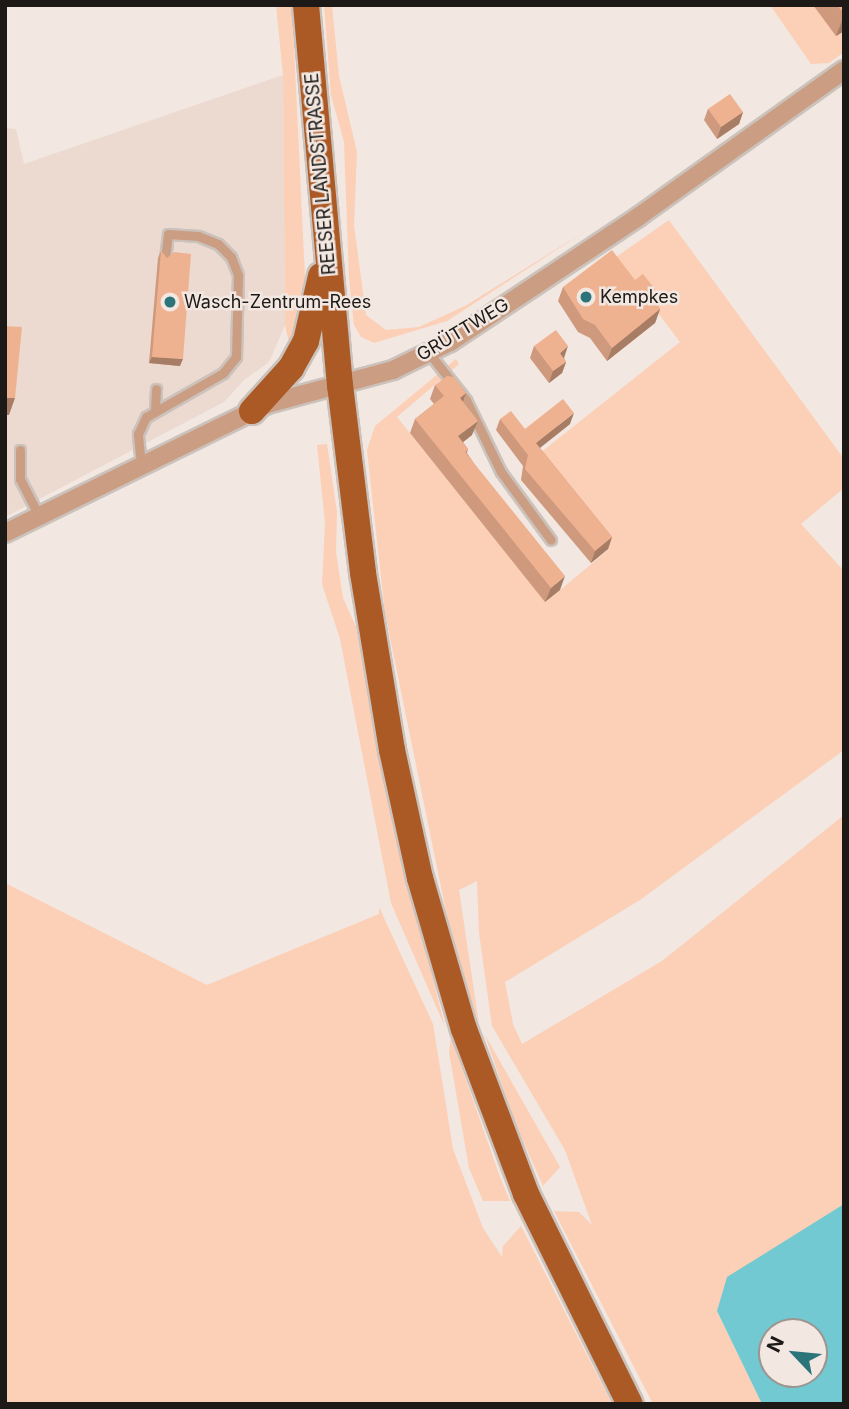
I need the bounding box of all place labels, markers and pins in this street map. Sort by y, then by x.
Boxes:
place label: Kempkes [600,286,678,308]
marker: Kempkes [578,289,594,305]
place label: Wasch-Zentrum-Rees [184,291,371,313]
marker: Wasch-Zentrum-Rees [162,294,178,310]

